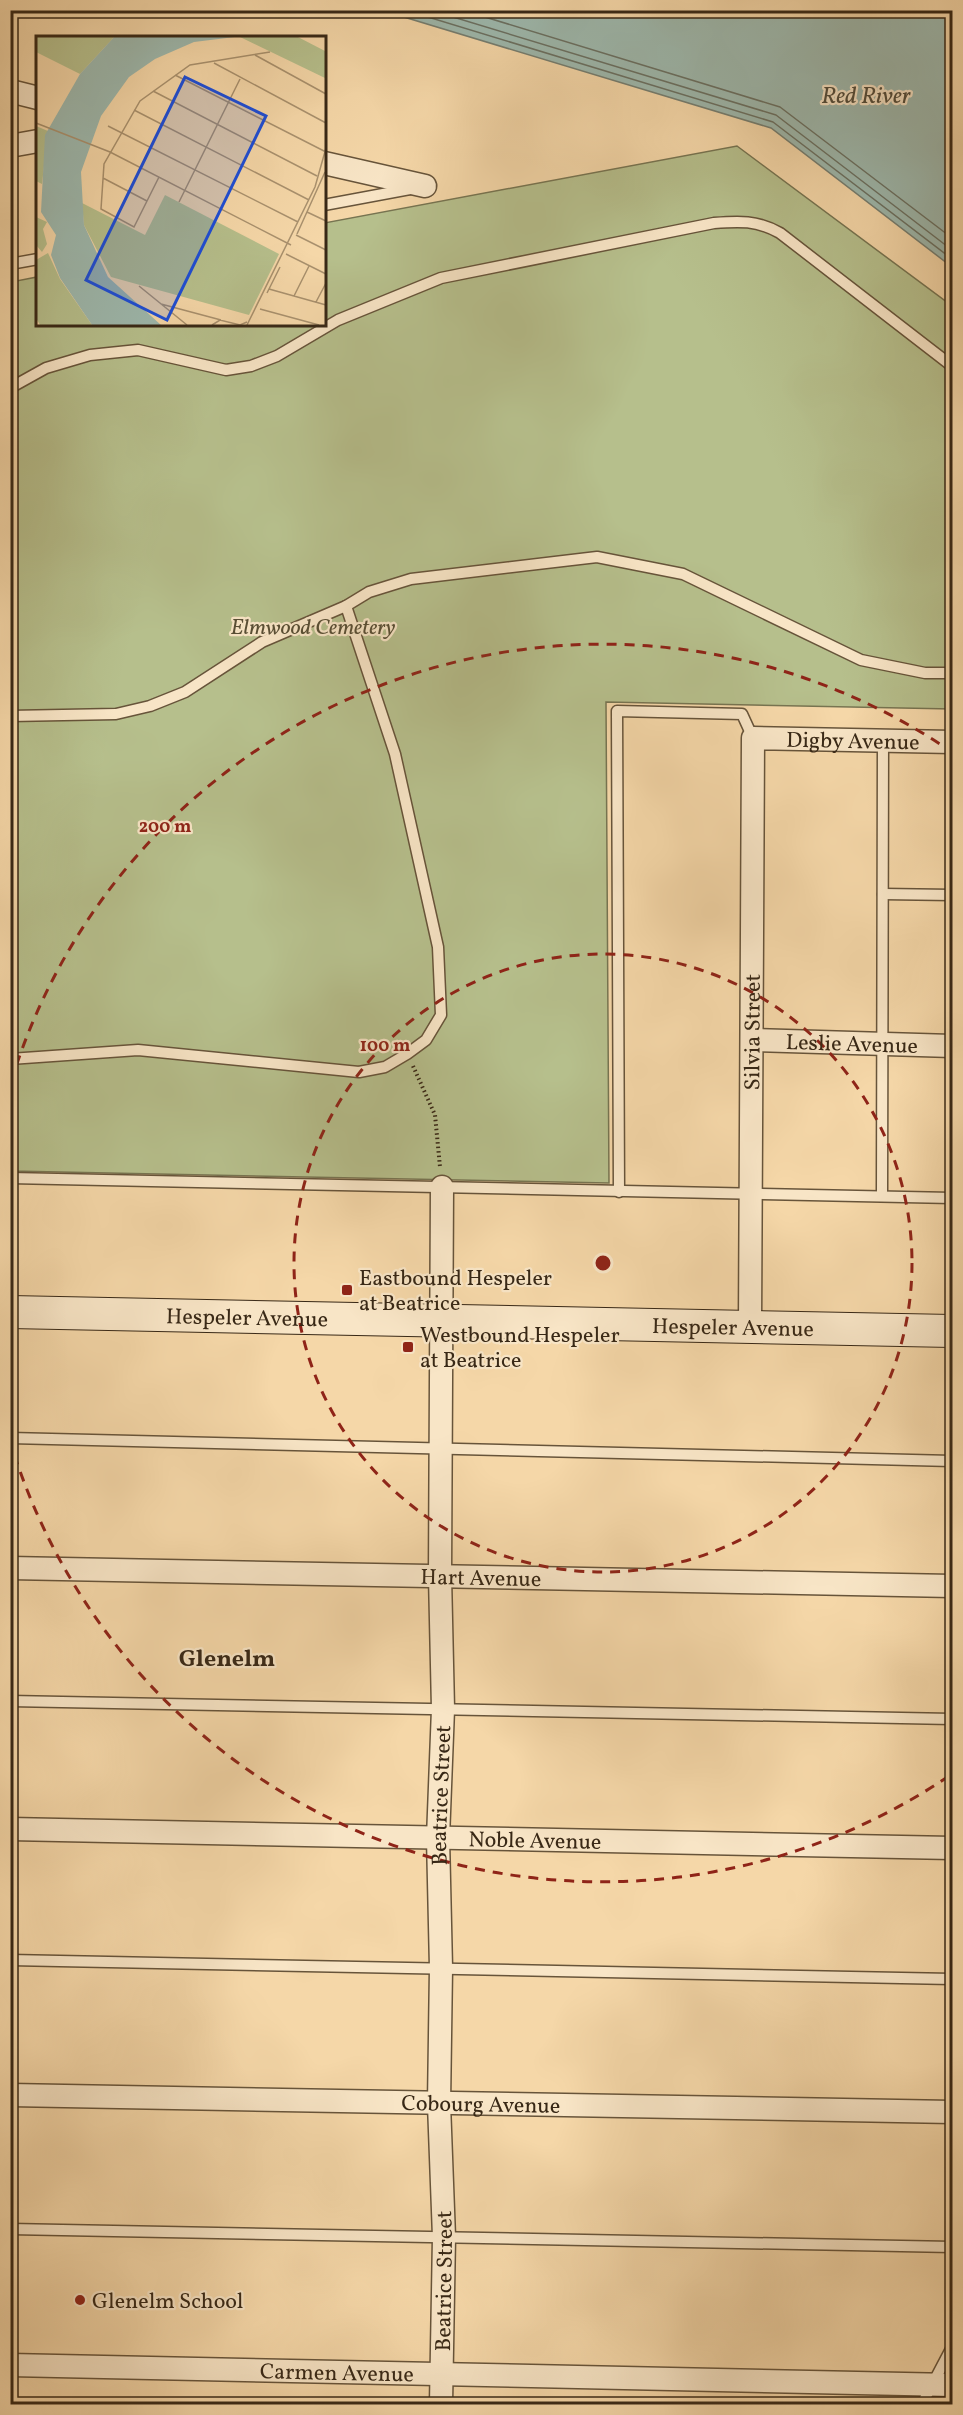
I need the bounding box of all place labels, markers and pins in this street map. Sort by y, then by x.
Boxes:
centre of rings [593,1253,613,1273]
place label: Eastbound Hespeler at Beatrice [359,1264,552,1320]
marker: Eastbound Hespeler at Beatrice [340,1283,354,1297]
place label: Westbound Hespeler at Beatrice [420,1321,620,1377]
marker: Westbound Hespeler at Beatrice [401,1340,415,1354]
place label: Glenelm School [92,2287,243,2318]
marker: Glenelm School [73,2293,87,2307]

